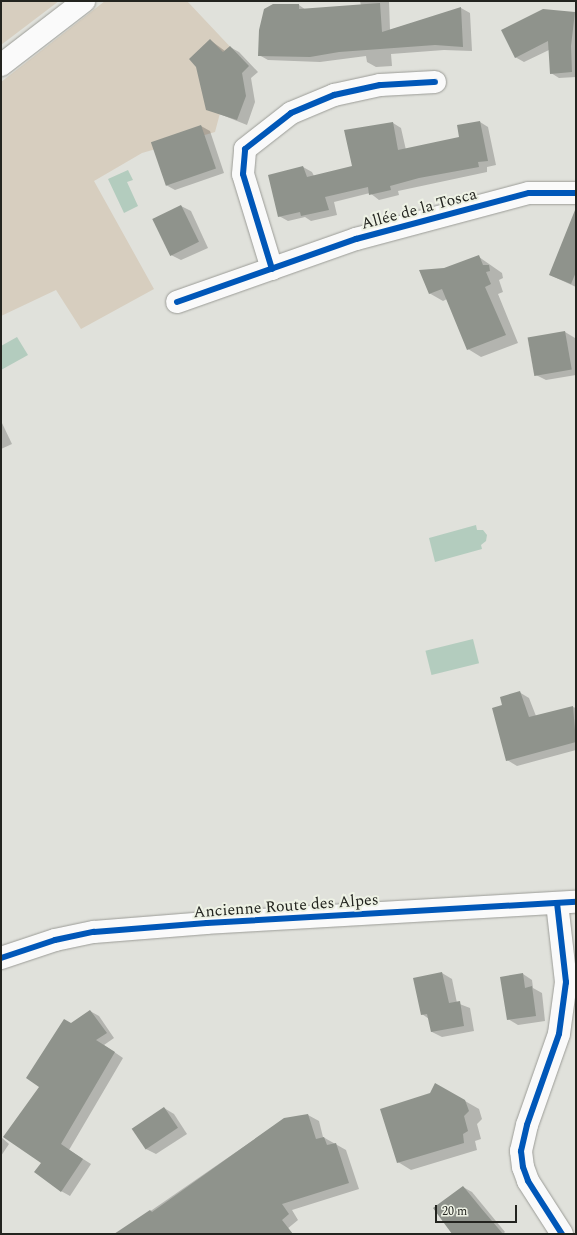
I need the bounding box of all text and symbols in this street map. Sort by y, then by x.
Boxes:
street label: Allée de la Tosca [359,184,479,234]
street label: Ancienne Route des Alpes [193,890,379,922]
scale bar [437,1197,519,1223]
text: 20 m [442,1202,467,1221]

